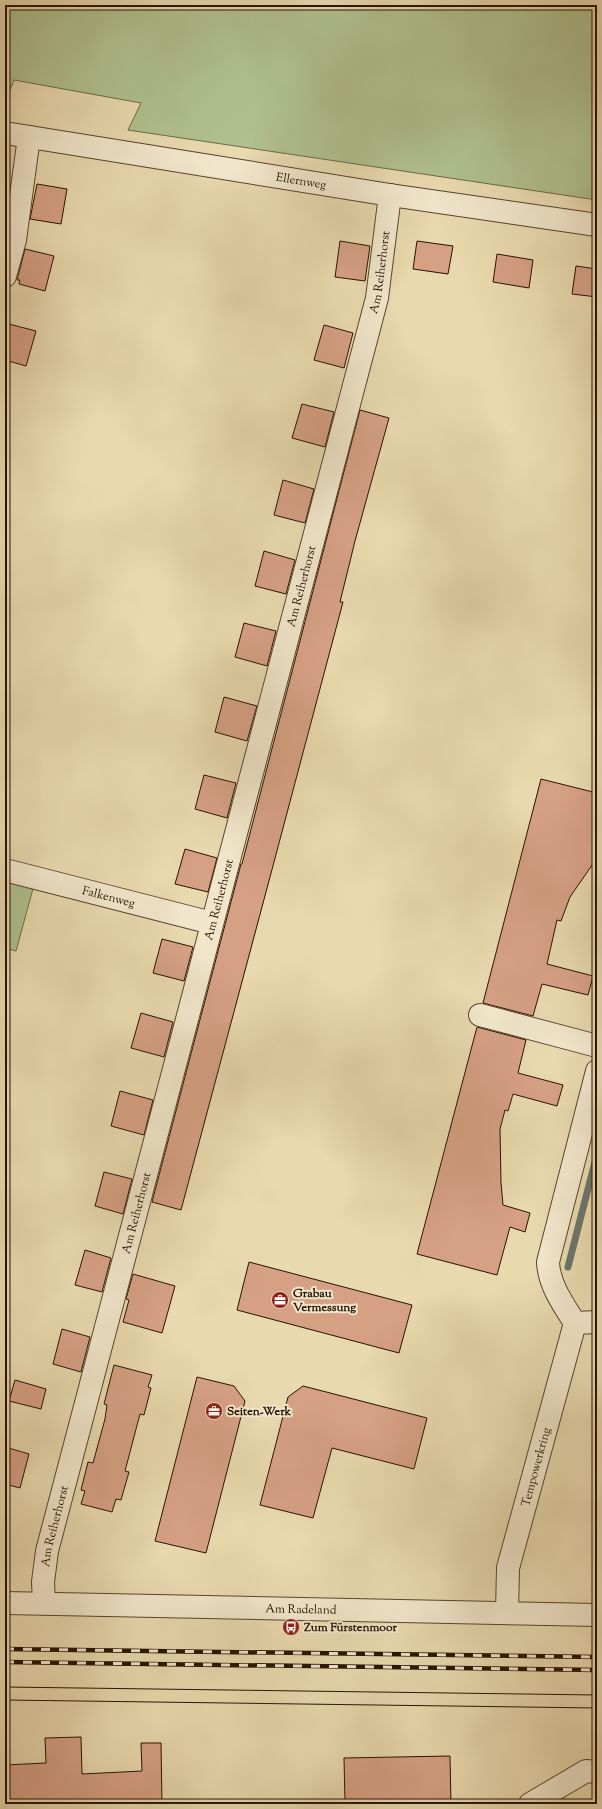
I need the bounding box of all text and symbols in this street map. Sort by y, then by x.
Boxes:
street label: Ellernweg [275,169,328,195]
street label: Am Reiherhorst [365,230,395,316]
street label: Am Reiherhorst [283,544,321,629]
street label: Am Reiherhorst [200,857,239,942]
street label: Falkenweg [80,882,137,913]
street label: Am Reiherhorst [118,1170,156,1256]
place label: Grabau Vermessung [292,1285,356,1317]
office icon: Grabau Vermessung [270,1290,290,1310]
office icon: Seiten-Werk [204,1401,224,1421]
place label: Seiten-Werk [227,1403,292,1421]
street label: Tempowerkring [517,1425,556,1509]
street label: Am Reiherhorst [37,1484,74,1568]
street label: Am Radeland [265,1600,337,1620]
bus stop icon: Zum Fürstenmoor [281,1617,301,1637]
place label: Zum Fürstenmoor [303,1619,397,1637]

